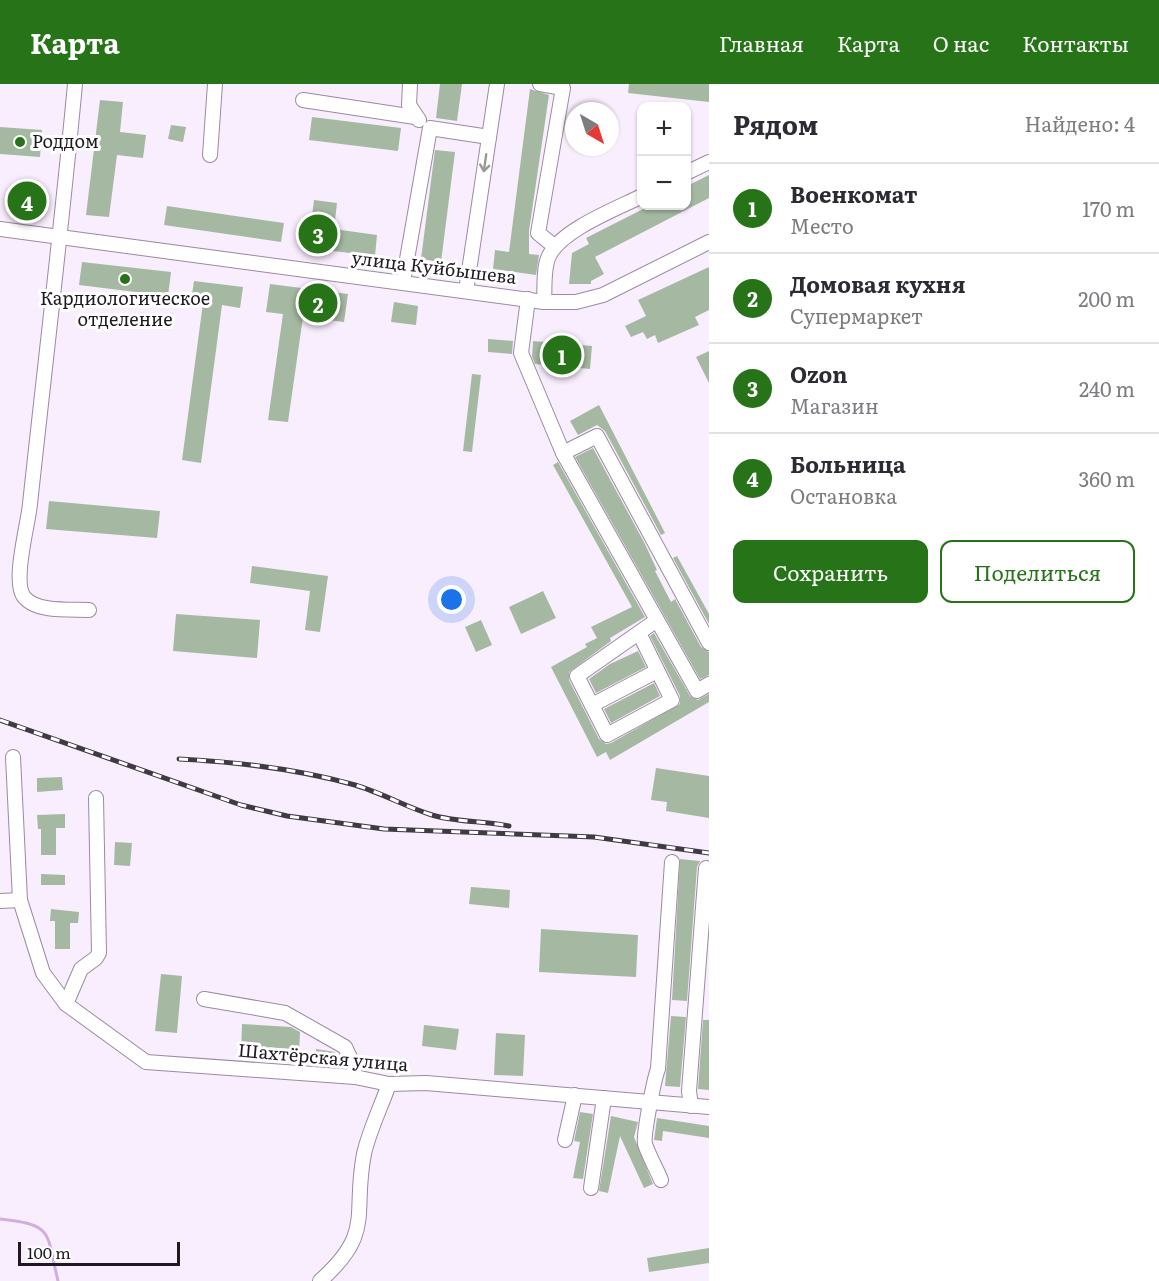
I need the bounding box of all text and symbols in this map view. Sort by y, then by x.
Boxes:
text: Карта [30,21,120,63]
text: Главная [719,27,804,58]
text: Карта [837,27,900,58]
text: О нас [933,27,989,58]
text: Контакты [1022,27,1129,58]
north arrow [565,102,619,156]
map controls [637,102,691,210]
button: + [637,102,691,156]
text: Рядом [733,104,818,143]
text: Найдено: 4 [1024,108,1135,138]
place label: Роддом [32,127,99,154]
marker: Роддом [13,135,27,149]
one-way arrow [480,152,491,172]
button: − [637,156,691,210]
text: Военкомат [790,177,918,210]
pin: 4 [8,178,46,224]
text: 1 [748,193,757,223]
text: 170 m [1082,193,1135,223]
text: Место [790,210,854,240]
pin: 3 [298,212,338,256]
street label: улица Куйбышева [350,243,518,290]
text: Домовая кухня [790,267,965,300]
marker: Кардиологическое отделение [118,272,132,286]
pin: 2 [298,280,338,326]
text: 2 [747,283,758,313]
text: 200 m [1078,283,1135,313]
place label: Кардиологическое отделение [40,284,210,332]
text: Супермаркет [790,300,923,330]
pin: 1 [542,332,582,378]
text: Ozon [790,357,847,390]
text: 3 [747,373,758,403]
text: 240 m [1079,373,1135,403]
text: Магазин [790,390,879,420]
text: Больница [790,447,906,480]
text: 4 [746,463,759,493]
text: 360 m [1078,463,1135,493]
text: Остановка [790,480,897,510]
button: Сохранить [733,540,928,603]
button: Поделиться [940,540,1135,603]
your location [437,585,466,614]
street label: Шахтёрская улица [237,1036,410,1077]
scale bar [18,1239,180,1266]
text: 100 m [27,1240,71,1264]

